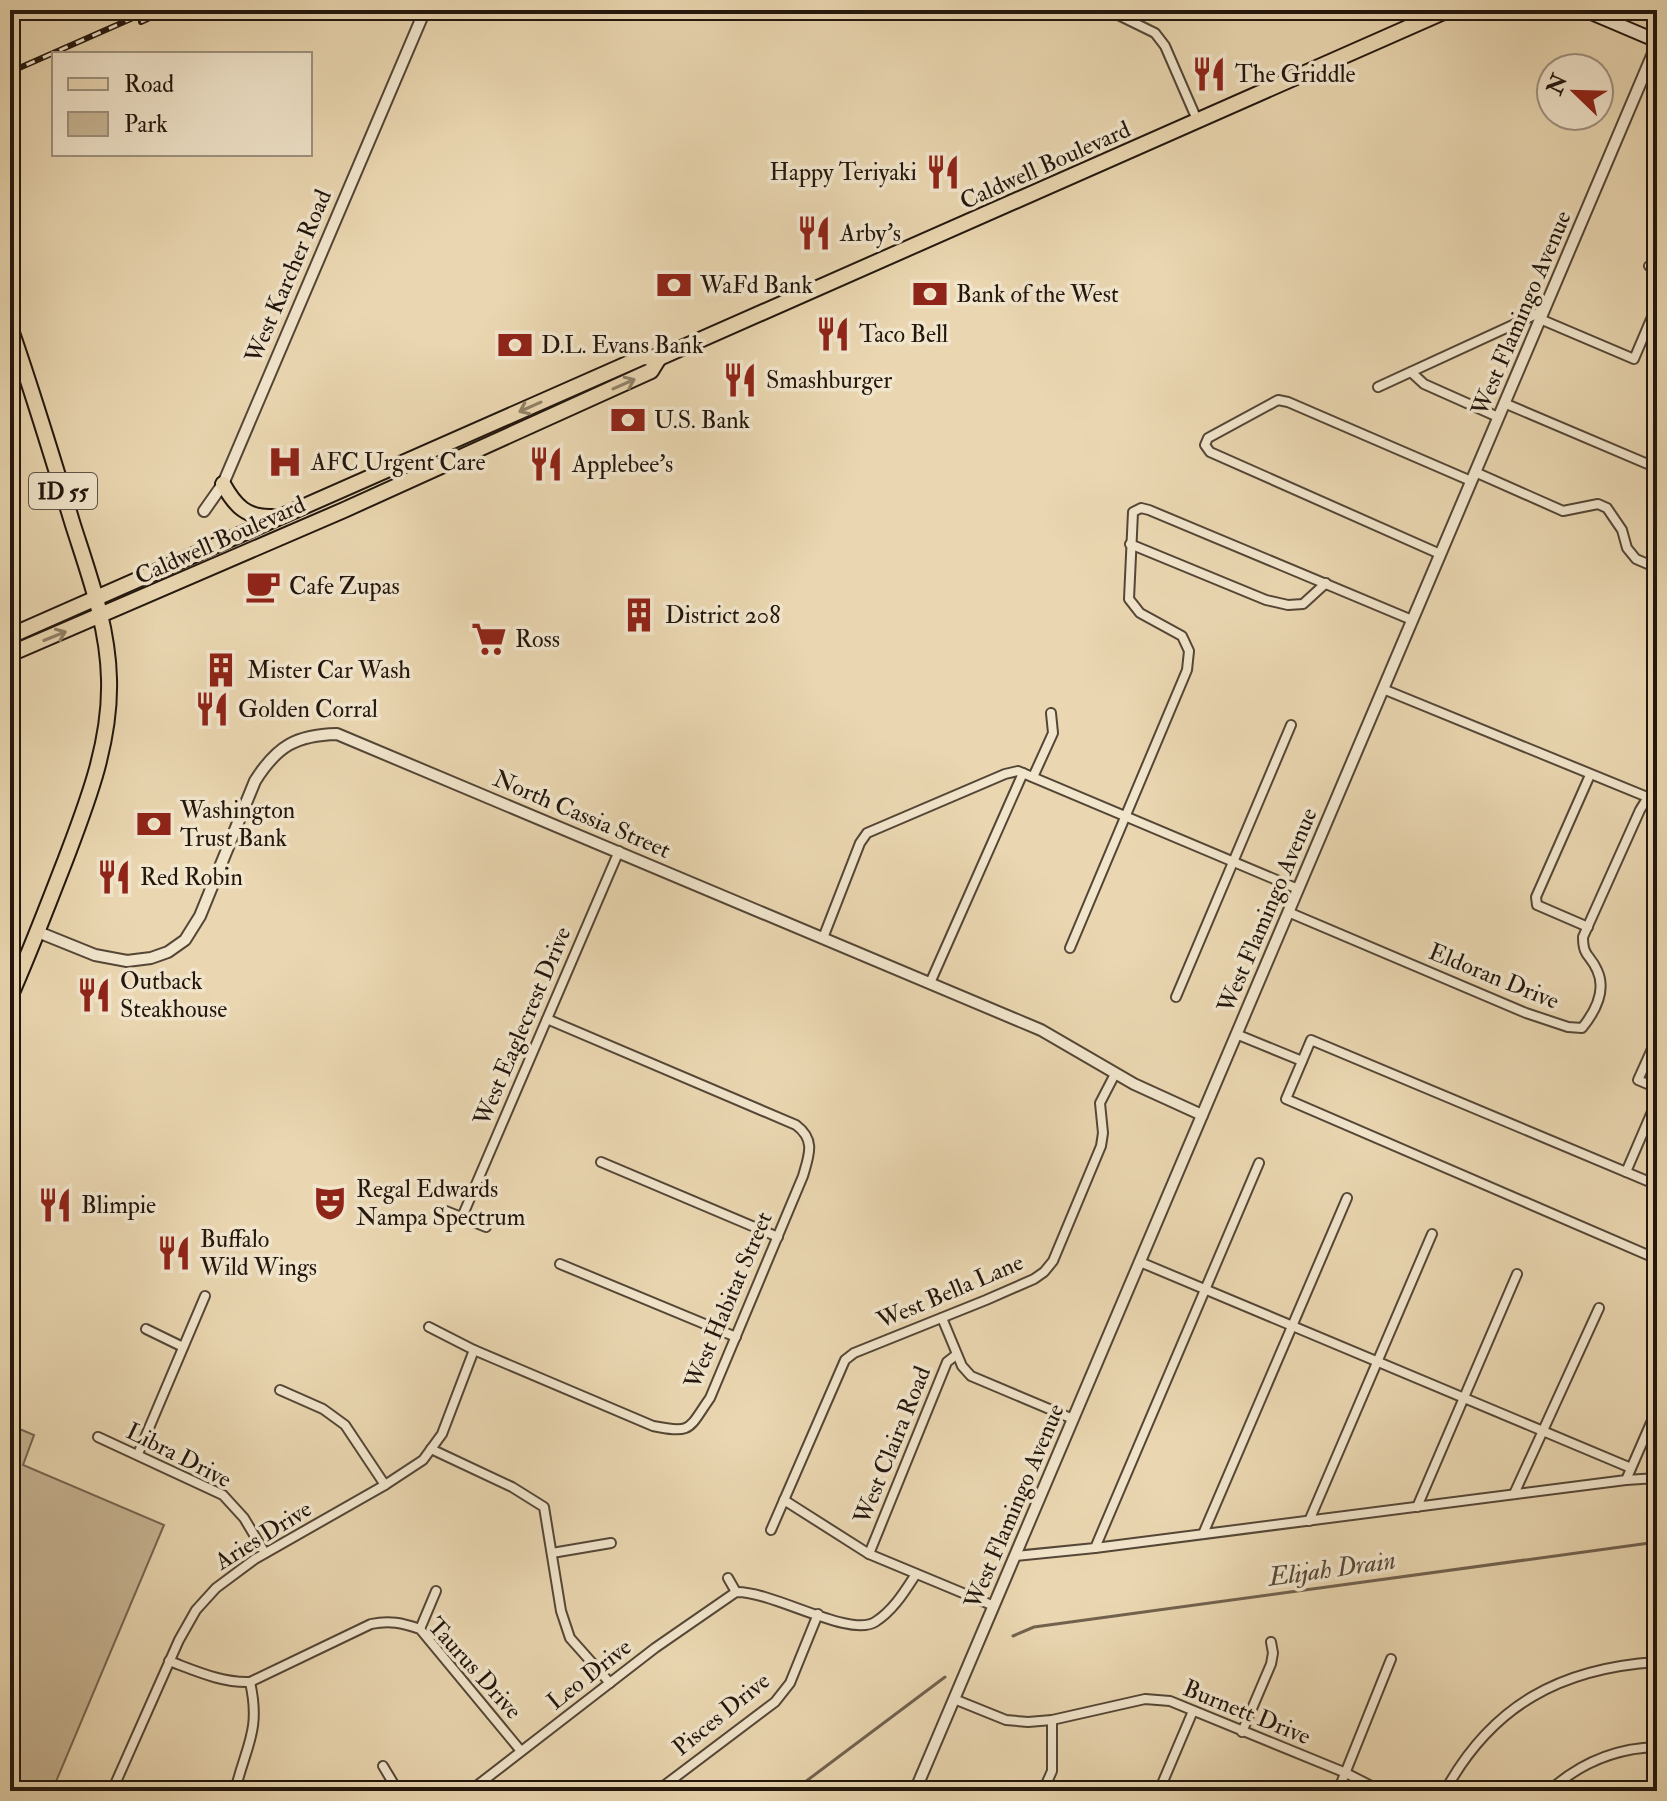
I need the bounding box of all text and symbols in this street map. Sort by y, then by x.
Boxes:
legend [52,52,312,156]
north arrow [1535,52,1615,132]
restaurant icon: The Griddle [1190,55,1228,93]
place label: The Griddle [1235,59,1356,90]
text: Road [124,69,174,100]
text: N [1540,70,1574,100]
text: Park [124,109,168,140]
street label: Caldwell Boulevard [955,114,1136,217]
restaurant icon: Happy Teriyaki [924,153,962,191]
place label: Happy Teriyaki [769,157,917,188]
street label: West Karcher Road [238,185,339,368]
street label: West Flamingo Avenue [1464,206,1579,421]
restaurant icon: Arby's [795,214,833,252]
place label: Arby's [839,218,901,249]
bank icon: WaFd Bank [655,266,693,304]
place label: WaFd Bank [699,270,813,301]
bank icon: Bank of the West [911,275,949,313]
place label: Bank of the West [956,279,1119,310]
restaurant icon: Taco Bell [814,315,852,353]
place label: Taco Bell [859,319,948,350]
bank icon: D.L. Evans Bank [496,326,534,364]
place label: D.L. Evans Bank [541,330,704,361]
restaurant icon: Smashburger [721,361,759,399]
place label: Smashburger [766,365,892,396]
one-way arrow [611,375,635,390]
one-way arrow [518,401,542,416]
bank icon: U.S. Bank [609,401,647,439]
place label: U.S. Bank [654,405,751,436]
hospital icon: AFC Urgent Care [266,443,304,481]
restaurant icon: Applebee's [527,445,565,483]
place label: AFC Urgent Care [310,447,485,478]
place label: Applebee's [571,449,673,480]
road number: ID 55 [29,473,97,509]
street label: Caldwell Boulevard [130,489,311,592]
cafe icon: Cafe Zupas [244,567,282,605]
place label: Cafe Zupas [289,571,400,602]
building icon: District 208 [620,596,658,634]
place label: District 208 [665,600,780,631]
supermarket icon: Ross [470,620,508,658]
place label: Ross [515,624,560,655]
one-way arrow [42,627,67,642]
building icon: Mister Car Wash [202,651,240,689]
place label: Mister Car Wash [247,655,411,686]
restaurant icon: Golden Corral [193,690,231,728]
place label: Golden Corral [238,694,378,725]
street label: North Cassia Street [488,763,675,866]
place label: Washington Trust Bank [179,795,295,854]
street label: West Flamingo Avenue [1210,803,1325,1018]
bank icon: Washington Trust Bank [135,805,173,843]
restaurant icon: Red Robin [95,858,133,896]
place label: Red Robin [140,862,243,893]
street label: West Eaglecrest Drive [466,922,578,1131]
street label: Eldoran Drive [1424,936,1564,1017]
place label: Outback Steakhouse [120,966,227,1025]
restaurant icon: Outback Steakhouse [75,976,113,1014]
place label: Regal Edwards Nampa Spectrum [356,1174,526,1233]
theatre icon: Regal Edwards Nampa Spectrum [311,1184,349,1222]
restaurant icon: Blimpie [36,1186,74,1224]
place label: Blimpie [81,1190,156,1221]
street label: West Habitat Street [677,1207,780,1394]
place label: Buffalo Wild Wings [199,1224,317,1283]
restaurant icon: Buffalo Wild Wings [155,1234,193,1272]
street label: West Bella Lane [871,1247,1028,1337]
street label: West Claira Road [846,1362,938,1530]
street label: West Flamingo Avenue [957,1399,1072,1614]
street label: Libra Drive [121,1416,237,1495]
street label: Aries Drive [208,1493,318,1578]
water label: Elijah Drain [1264,1544,1398,1594]
street label: Taurus Drive [421,1611,529,1726]
street label: Leo Drive [541,1632,638,1717]
street label: Pisces Drive [666,1666,776,1763]
street label: Burnett Drive [1178,1673,1315,1752]

